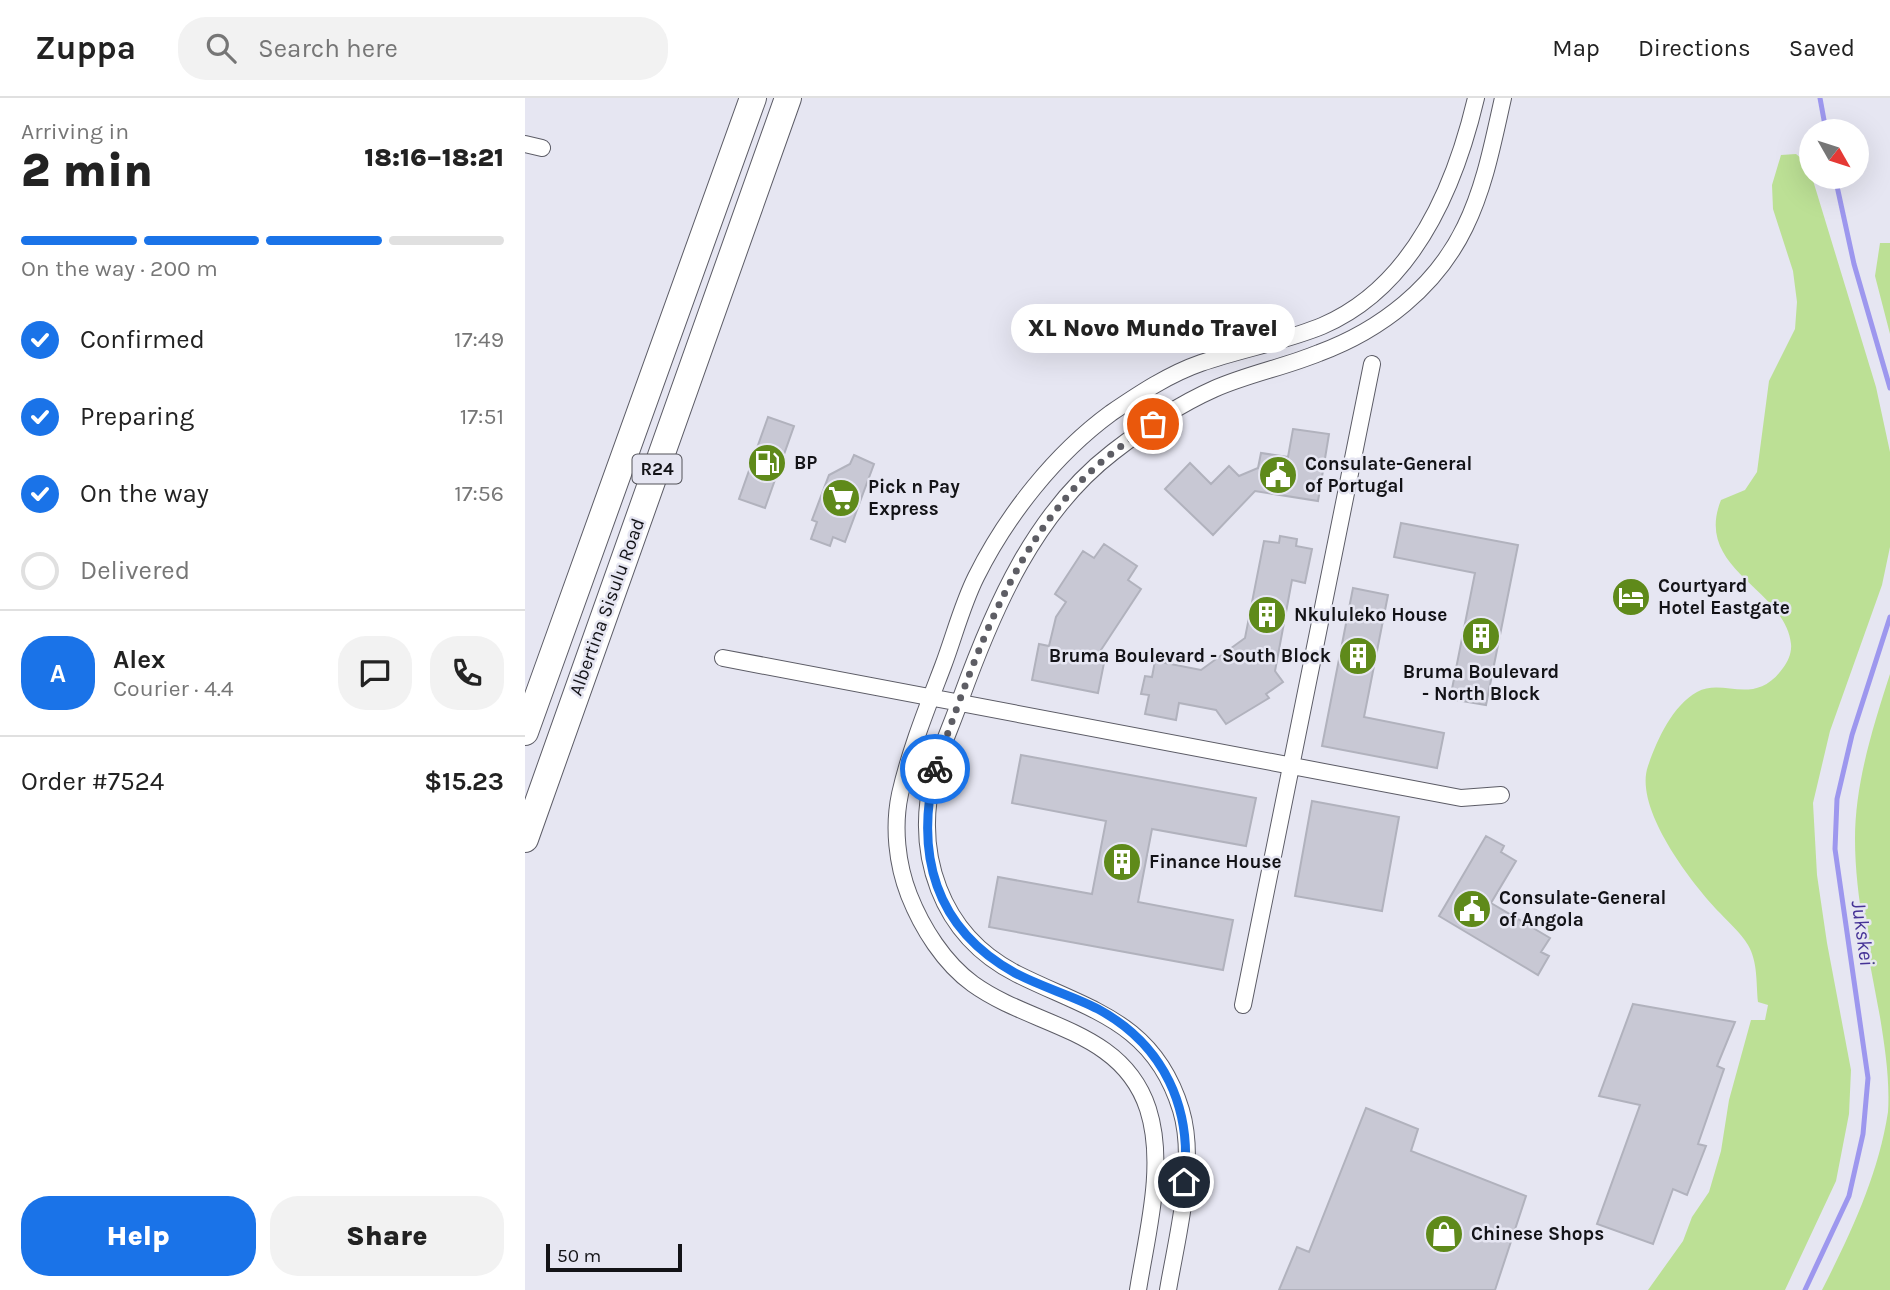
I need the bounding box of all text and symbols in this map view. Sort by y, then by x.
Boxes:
search box [178,17,668,80]
text: Zuppa [35,29,136,67]
icon: search [202,29,240,67]
text: Search here [258,33,398,64]
text: Map [1552,34,1600,62]
text: Directions [1638,34,1751,62]
text: Saved [1789,34,1855,62]
text: Arriving in [21,118,129,145]
north arrow [1799,119,1869,189]
map controls [1799,119,1869,189]
text: 18:16–18:21 [364,142,504,173]
text: 2 min [21,144,153,198]
text: On the way · 200 m [21,255,218,282]
callout: XL Novo Mundo Travel [1011,305,1295,354]
text: XL Novo Mundo Travel [1028,315,1278,342]
icon: check [21,321,59,359]
text: Confirmed [80,324,205,355]
text: 17:49 [454,326,504,353]
pin [1123,394,1183,454]
icon: check [21,398,59,436]
text: Preparing [80,401,194,432]
text: 17:51 [460,403,504,430]
icon: bag [1134,405,1172,443]
fuel station icon: BP [746,442,788,484]
place label: BP [794,452,817,474]
place label: Consulate-General of Portugal [1305,453,1472,497]
road number: R24 [633,454,681,484]
public building icon: Consulate-General of Portugal [1257,454,1299,496]
icon: check [21,475,59,513]
place label: Pick n Pay Express [868,476,960,520]
supermarket icon: Pick n Pay Express [820,477,862,519]
text: On the way [80,478,209,509]
text: 17:56 [454,480,504,507]
street label: Albertina Sisulu Road [565,515,649,699]
text: Delivered [80,555,190,586]
place label: Courtyard Hotel Eastgate [1658,575,1790,619]
hotel icon: Courtyard Hotel Eastgate [1610,576,1652,618]
building icon: Nkululeko House [1246,594,1288,636]
place label: Nkululeko House [1294,604,1447,626]
building icon: Bruma Boulevard - North Block [1460,615,1502,657]
building icon: Bruma Boulevard - South Block [1337,635,1379,677]
button: chat [338,636,412,710]
button: phone [430,636,504,710]
text: Alex [113,644,165,675]
place label: Bruma Boulevard - South Block [1049,645,1331,667]
text: A [50,658,66,689]
place label: Bruma Boulevard - North Block [1403,661,1559,705]
text: Courier · 4.4 [113,675,234,702]
courier [900,734,970,804]
icon: bike [916,750,954,788]
text: Order #7524 [21,766,164,797]
text: $15.23 [424,766,504,797]
building icon: Finance House [1101,841,1143,883]
place label: Finance House [1149,851,1282,873]
place label: Consulate-General of Angola [1499,887,1666,931]
public building icon: Consulate-General of Angola [1451,888,1493,930]
water label: Jukskei [1847,899,1880,968]
pin [1154,1152,1214,1212]
icon: home [1165,1163,1203,1201]
button: Help [21,1196,256,1276]
button: Share [270,1196,504,1276]
shop icon: Chinese Shops [1423,1213,1465,1255]
place label: Chinese Shops [1471,1223,1604,1245]
scale bar [546,1241,683,1273]
text: 50 m [557,1245,601,1267]

